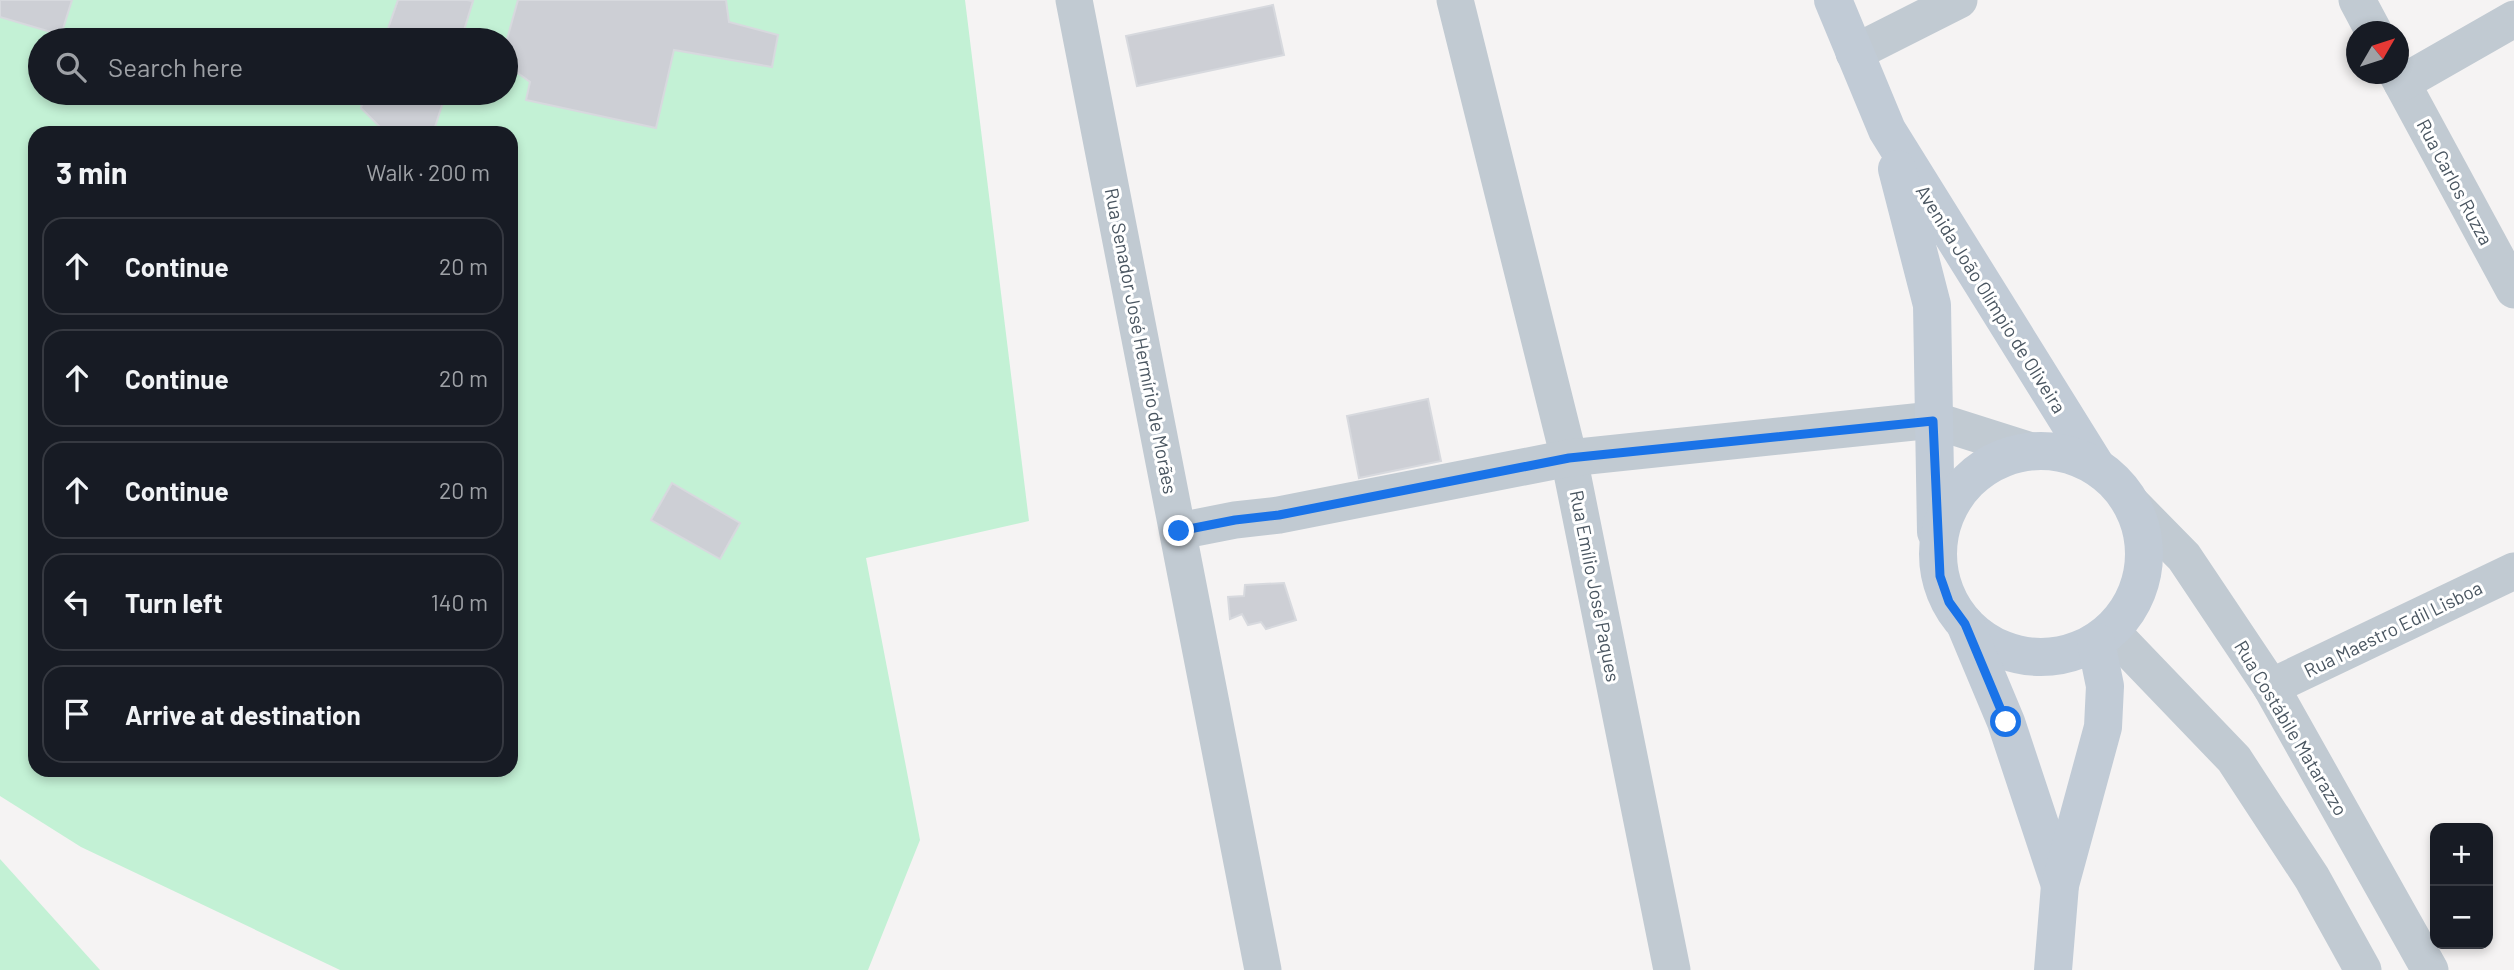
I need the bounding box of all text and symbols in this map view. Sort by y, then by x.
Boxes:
north arrow [2346,21,2409,84]
search box [28,28,518,105]
icon: search [52,48,90,86]
text: Search here [108,51,243,82]
street label: Rua Carlos Ruzza [2413,115,2498,249]
text: 3 min [56,154,127,190]
text: Walk · 200 m [366,158,490,186]
street label: Avenida João Olímpio de Oliveira [1911,180,2071,417]
street label: Rua Senador José Hermírio de Morães [1101,186,1182,496]
icon: ahead [58,247,96,285]
text: Continue [125,251,229,282]
text: 20 m [439,252,488,280]
icon: ahead [58,359,96,397]
text: Continue [125,363,229,394]
text: 20 m [439,364,488,392]
icon: ahead [58,471,96,509]
text: Continue [125,475,229,506]
text: 20 m [439,476,488,504]
street label: Rua Emílio José Paques [1566,488,1625,684]
route end [1163,515,1194,546]
street label: Rua Maestro Edil Lisboa [2300,575,2486,682]
icon: left [58,583,96,621]
text: Turn left [125,587,223,618]
text: 140 m [431,588,488,616]
street label: Rua Costábile Matarazzo [2230,636,2353,819]
icon: arrive [58,695,96,733]
text: Arrive at destination [125,699,361,730]
route start [1990,706,2021,737]
map controls [2430,823,2493,949]
button: + [2430,823,2493,886]
button: − [2430,886,2493,949]

